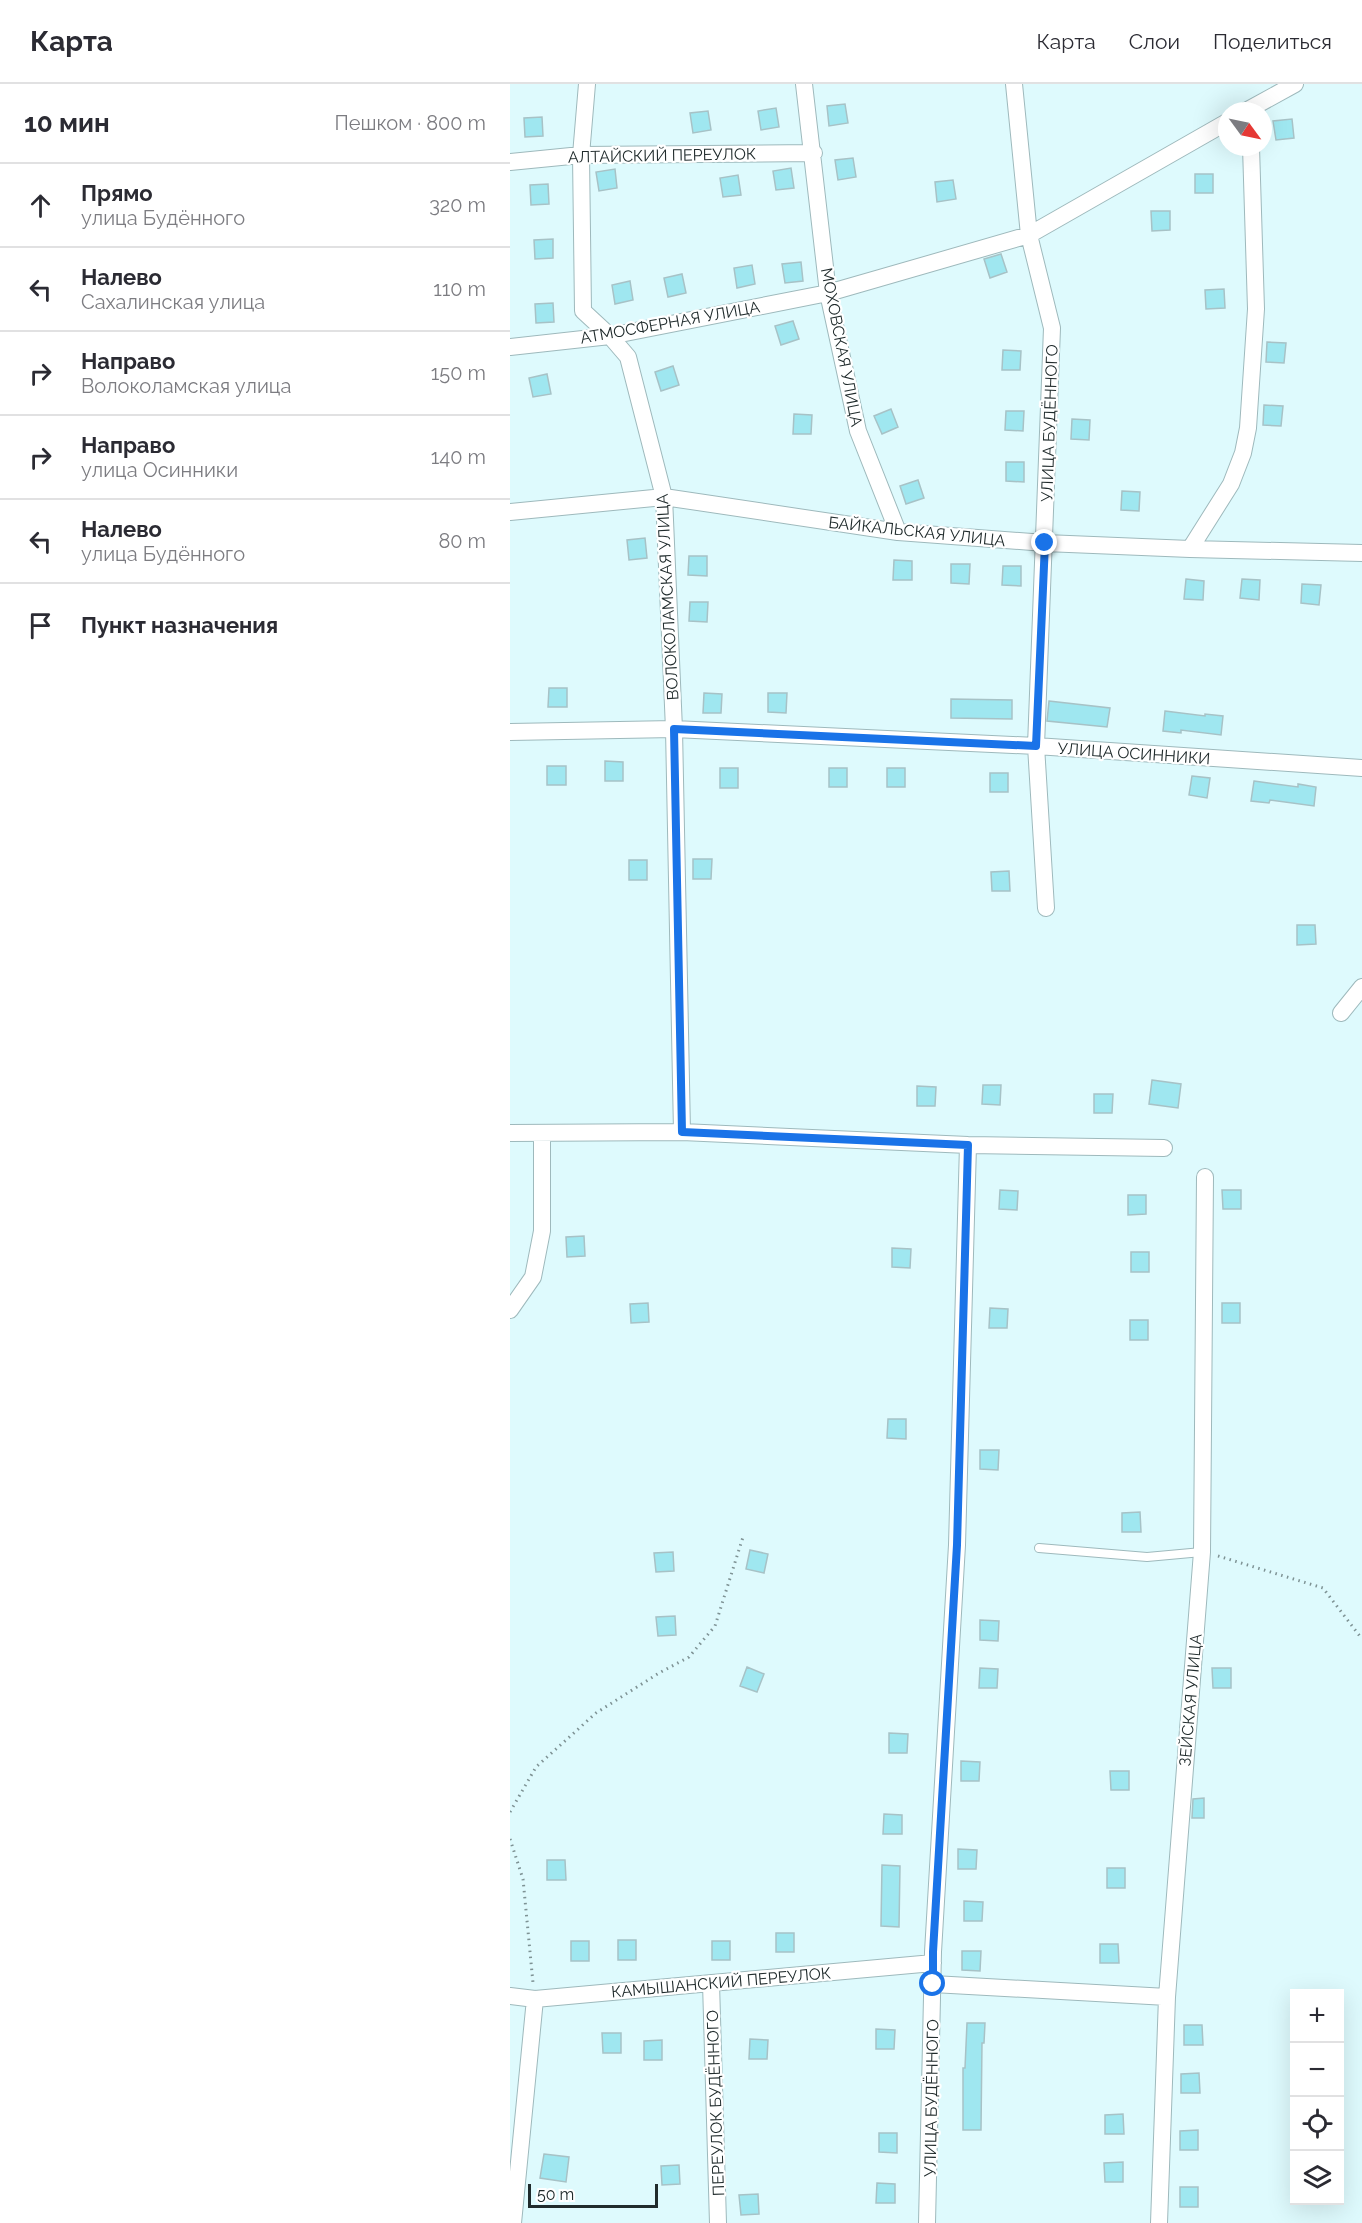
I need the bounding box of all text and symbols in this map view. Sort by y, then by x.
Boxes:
text: Карта [30,25,113,58]
text: Карта [1037,29,1096,54]
text: Слои [1129,29,1180,54]
text: Поделиться [1213,29,1332,54]
north arrow [1218,102,1272,156]
text: 10 мин [24,108,110,138]
text: Пешком · 800 m [334,111,486,135]
street label: АЛТАЙСКИЙ ПЕРЕУЛОК [568,144,756,167]
text: Прямо [81,180,153,206]
icon: ahead [24,189,57,222]
text: 320 m [429,193,486,217]
text: улица Будённого [81,206,245,230]
text: Налево [81,264,162,290]
street label: МОХОВСКАЯ УЛИЦА [817,266,866,428]
icon: left [24,273,57,306]
text: 110 m [433,277,486,301]
text: Сахалинская улица [81,290,265,314]
street label: АТМОСФЕРНАЯ УЛИЦА [579,297,762,348]
street label: УЛИЦА БУДЁННОГО [1036,344,1062,502]
text: Направо [81,348,175,374]
icon: right [24,357,57,390]
text: 150 m [431,361,486,385]
text: Волоколамская улица [81,374,291,398]
text: Направо [81,432,175,458]
icon: right [24,441,57,474]
text: 140 m [431,445,486,469]
text: улица Осинники [81,458,238,482]
street label: ВОЛОКОЛАМСКАЯ УЛИЦА [653,493,682,701]
street label: БАЙКАЛЬСКАЯ УЛИЦА [827,513,1007,550]
text: Налево [81,516,162,542]
icon: left [24,525,57,558]
text: 80 m [438,529,486,553]
route end [1031,529,1057,555]
text: улица Будённого [81,542,245,566]
icon: arrive [24,609,57,642]
text: Пункт назначения [81,612,278,638]
street label: УЛИЦА ОСИННИКИ [1057,739,1211,768]
street label: ЗЕЙСКАЯ УЛИЦА [1175,1633,1206,1767]
street label: КАМЫШАНСКИЙ ПЕРЕУЛОК [610,1963,832,2002]
route start [919,1970,945,1996]
map controls [1290,1989,1344,2205]
button: + [1290,1989,1344,2043]
street label: ПЕРЕУЛОК БУДЁННОГО [702,2010,728,2196]
street label: УЛИЦА БУДЁННОГО [920,2019,942,2177]
button: − [1290,2043,1344,2097]
button: locate [1290,2097,1344,2151]
button: layers [1290,2151,1344,2205]
scale bar [528,2181,658,2208]
text: 50 m [537,2185,574,2204]

